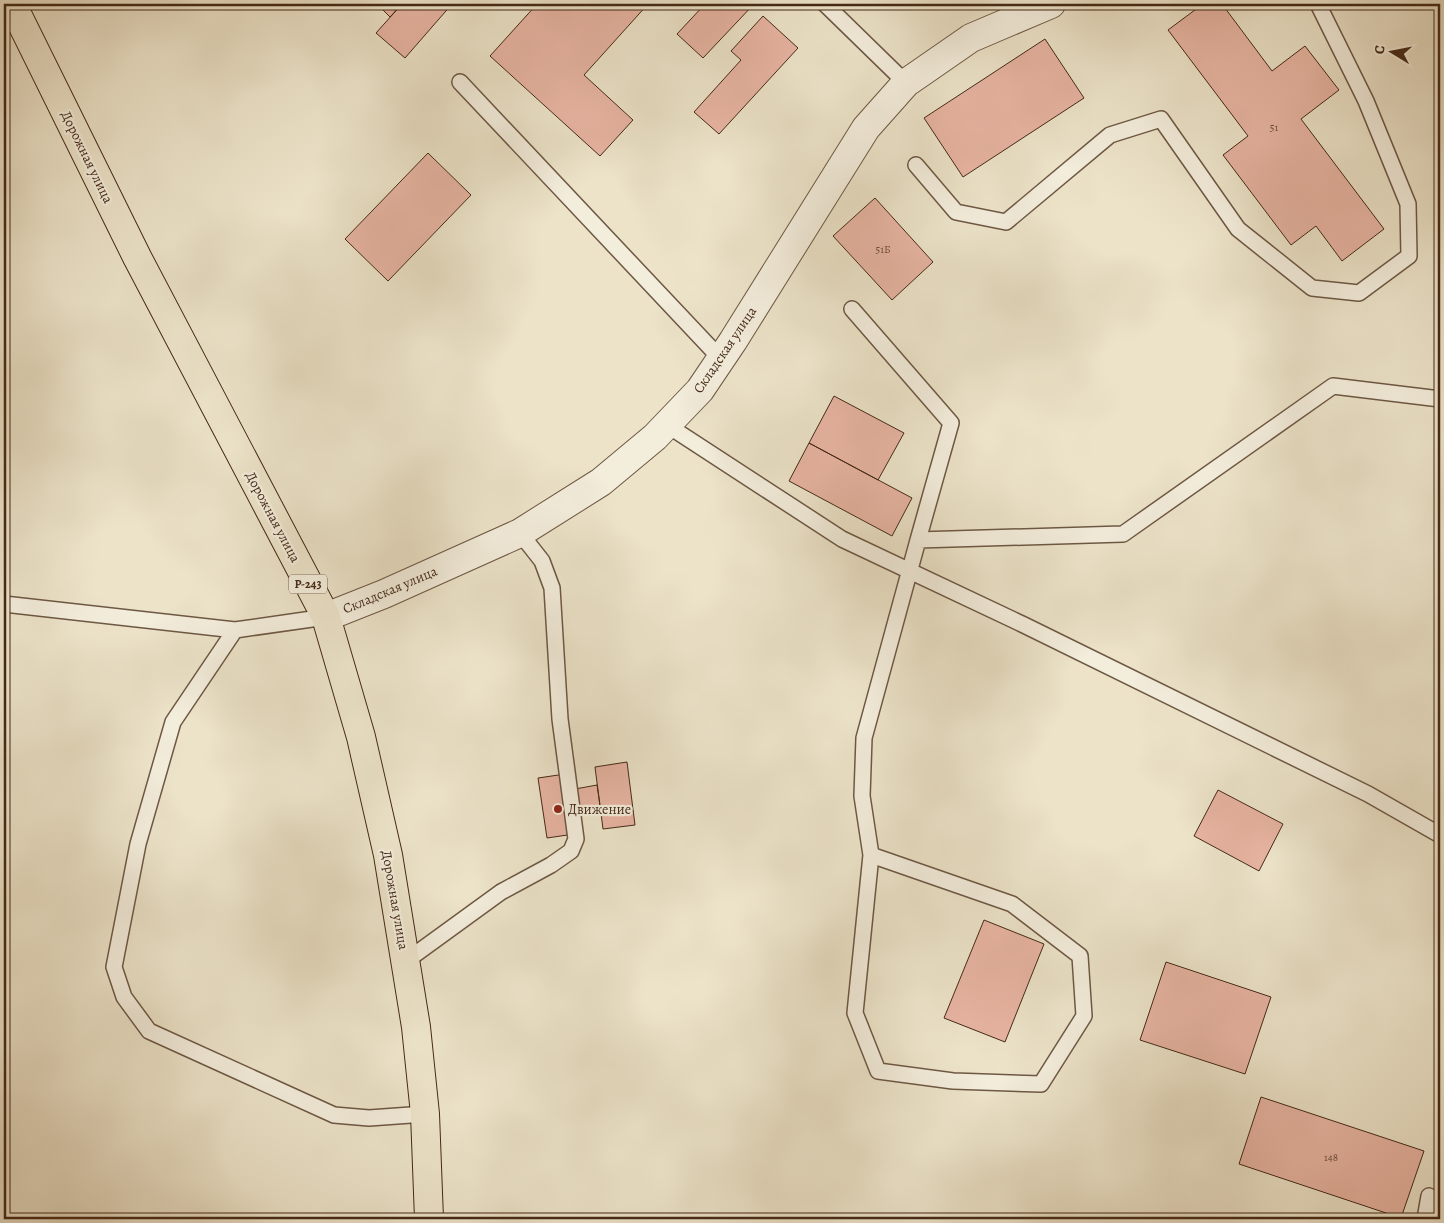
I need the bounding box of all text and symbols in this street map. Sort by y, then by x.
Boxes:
north arrow [1366,28,1416,78]
text: С [1370,44,1390,56]
street label: Дорожная улица [56,108,118,207]
house number: 51 [1270,120,1278,135]
house number: 51Б [875,242,891,257]
street label: Складская улица [689,302,761,397]
street label: Дорожная улица [241,468,305,566]
street label: Складская улица [340,561,441,618]
road number: Р-243 [289,574,327,594]
place label: Движение [568,800,631,819]
marker: Движение [552,803,564,815]
street label: Дорожная улица [377,849,413,952]
house number: 148 [1324,1150,1338,1165]

